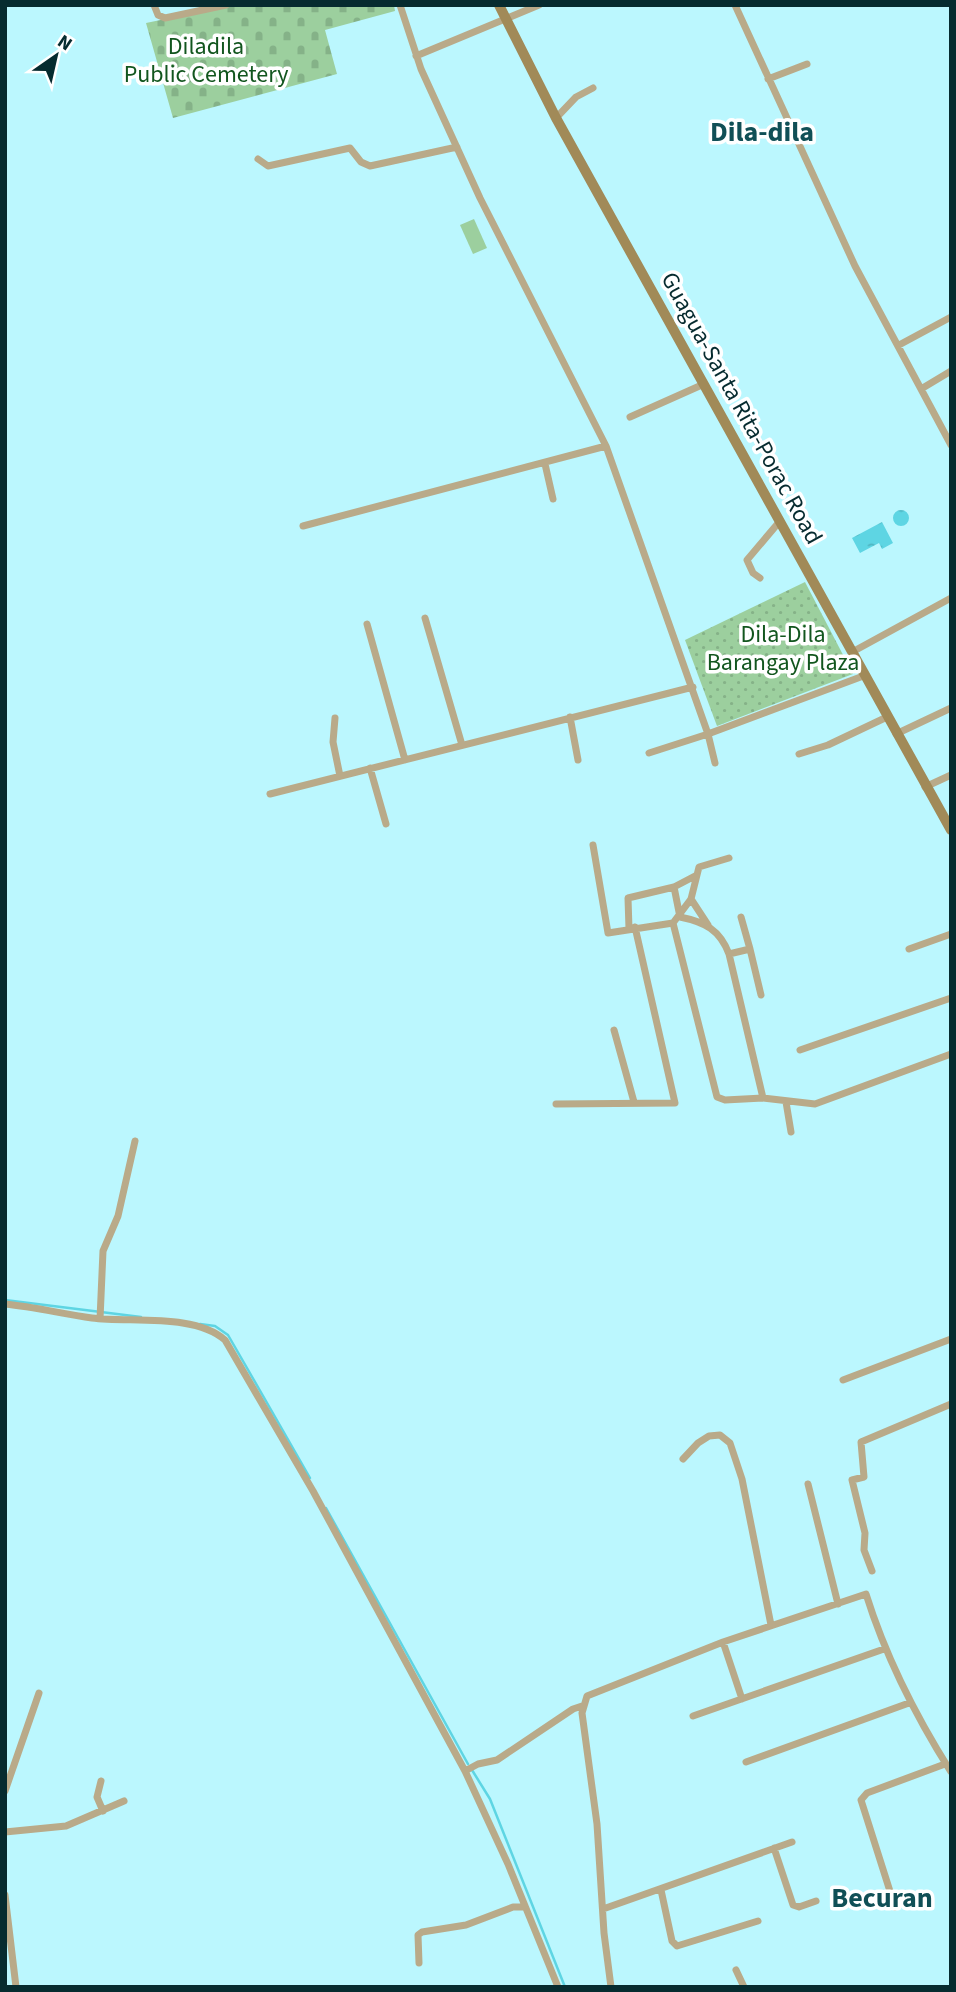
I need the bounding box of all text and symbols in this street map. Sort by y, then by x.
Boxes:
north arrow [21,21,91,91]
text: N [52,28,77,58]
park label: Diladila Public Cemetery [124,29,288,92]
district label: Dila-dila [710,112,814,152]
street label: Guagua-Santa Rita-Porac Road [652,266,831,551]
park label: Dila-Dila Barangay Plaza [707,617,859,680]
district label: Becuran [831,1878,933,1918]

